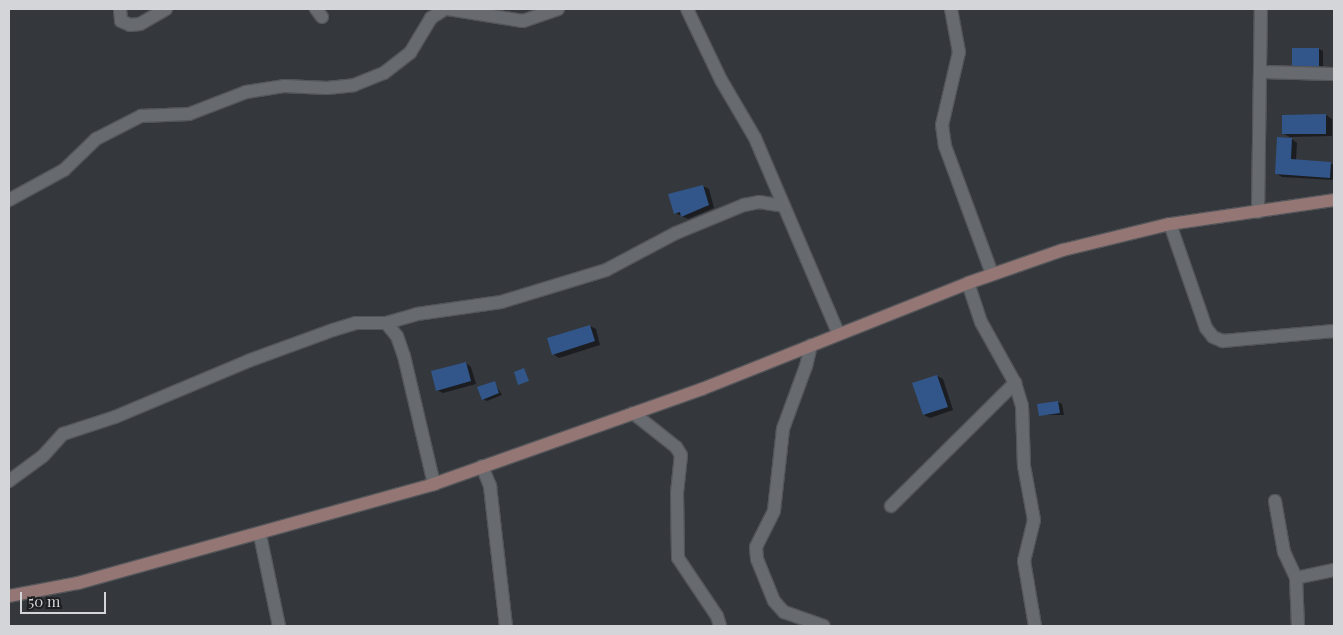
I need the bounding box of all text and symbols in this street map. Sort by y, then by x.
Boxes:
scale bar [22,582,109,614]
text: 50 m [28,591,60,611]

